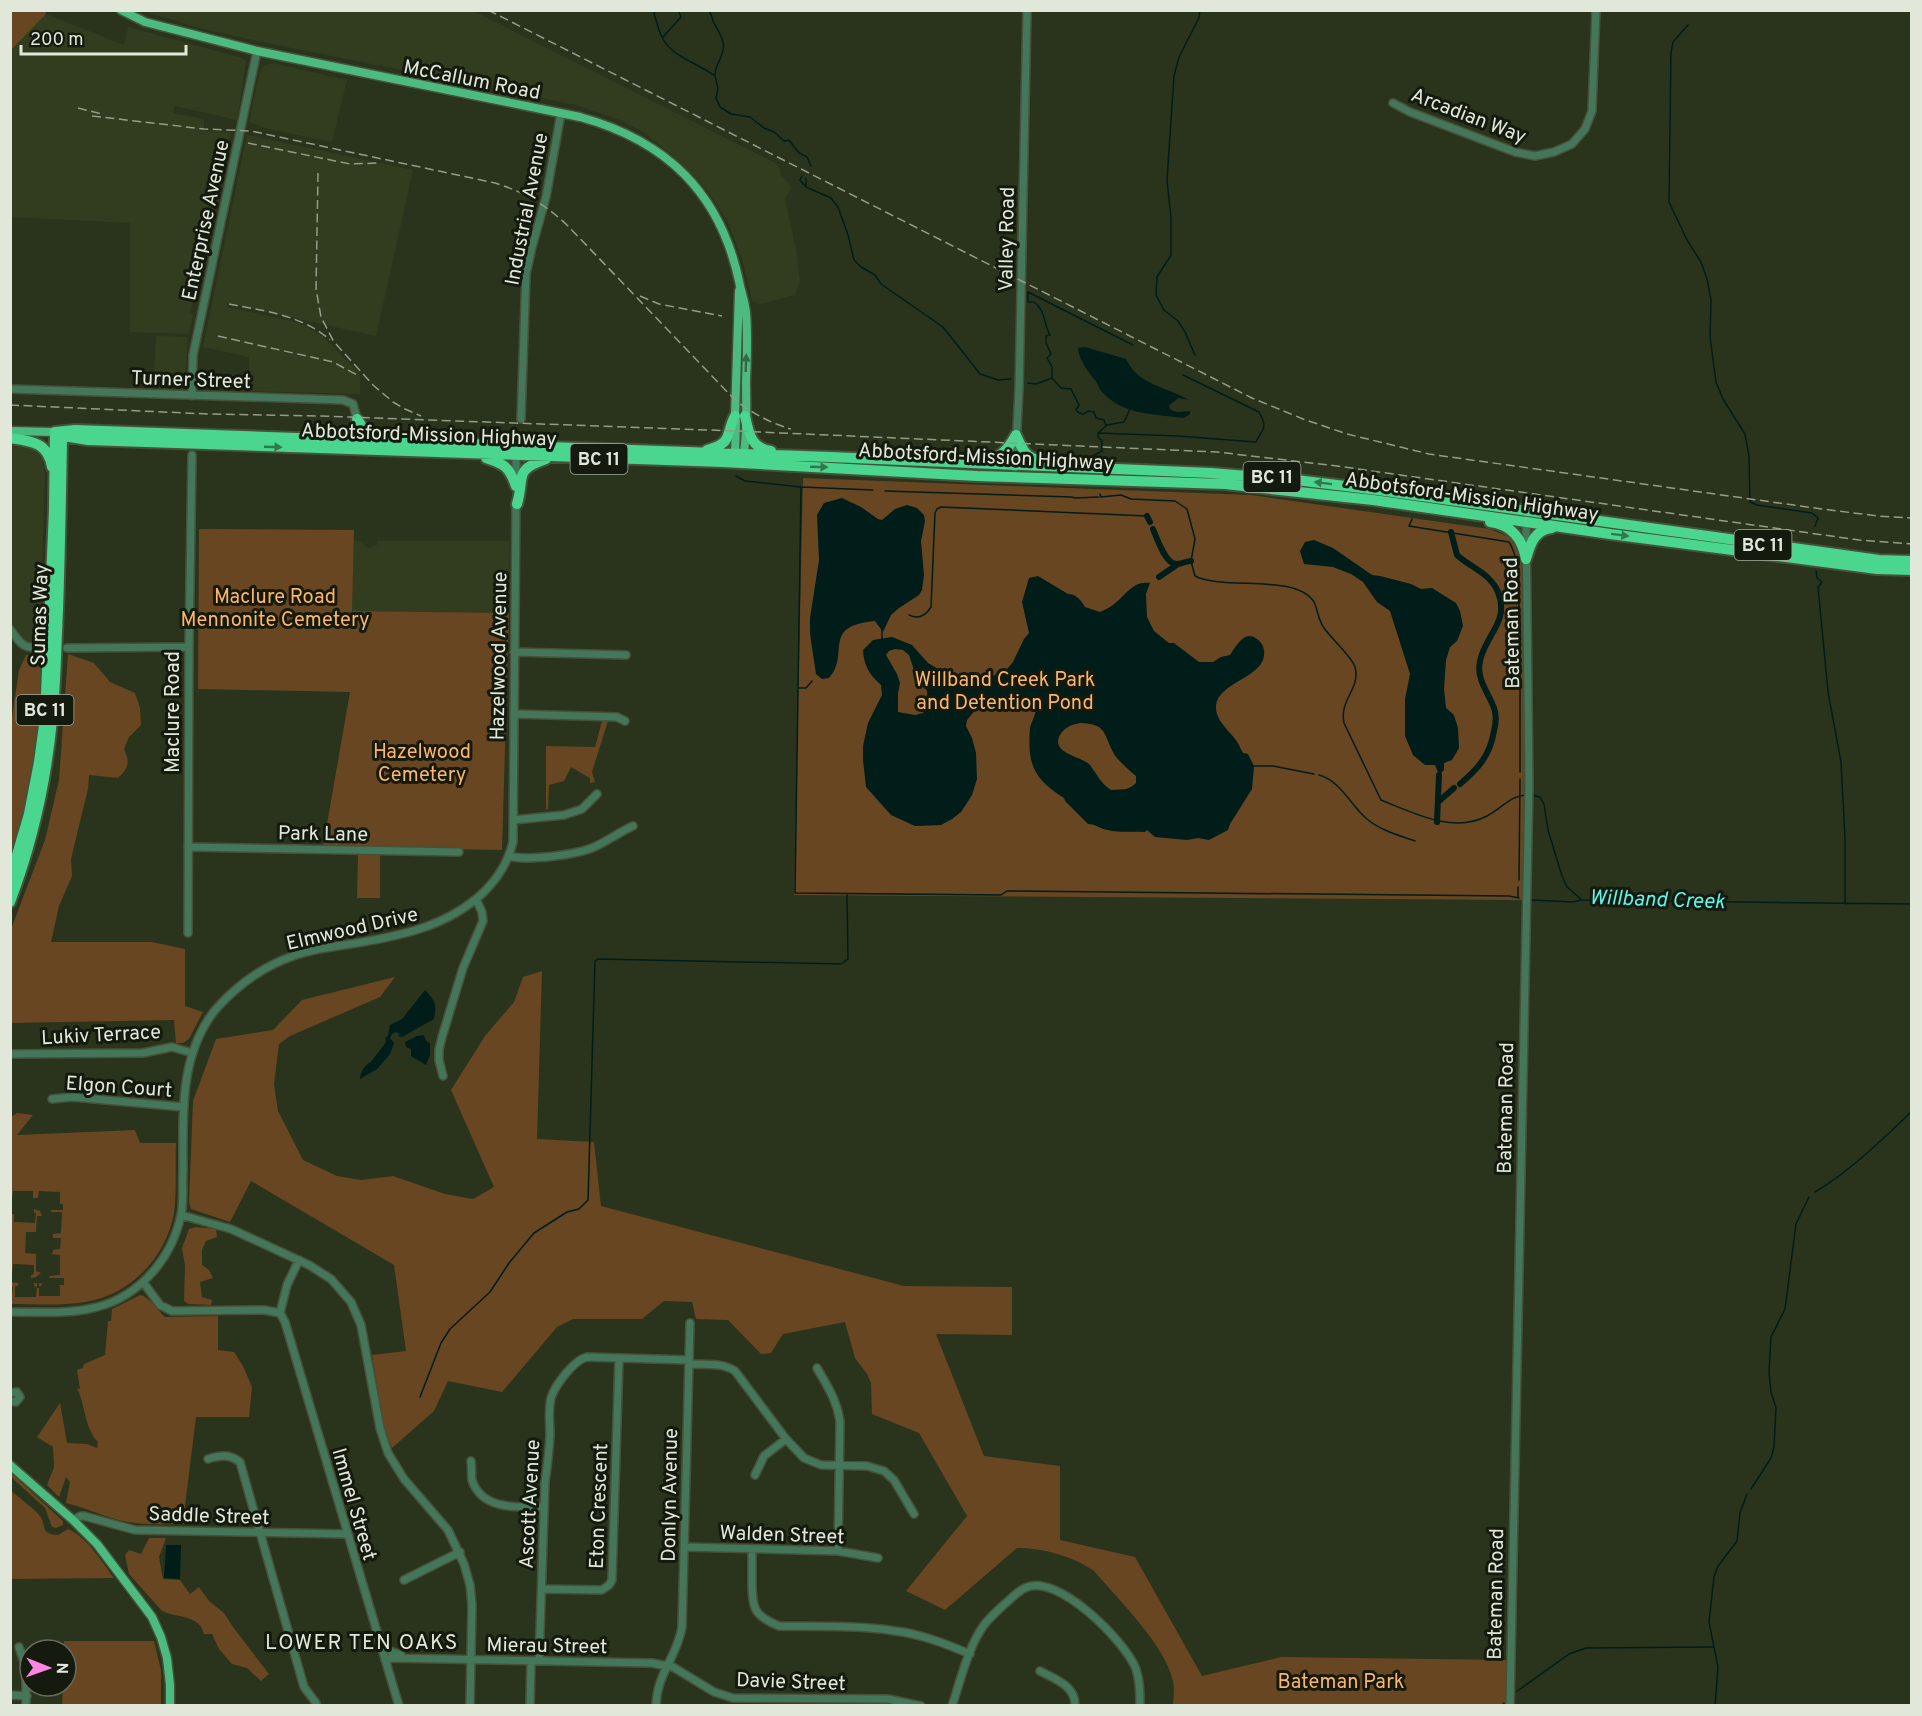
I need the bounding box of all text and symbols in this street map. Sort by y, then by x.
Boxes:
scale bar [21,18,186,56]
text: 200 m [30,29,83,52]
street label: McCallum Road [401,55,542,107]
street label: Arcadian Way [1407,83,1530,151]
street label: Industrial Avenue [500,131,556,288]
street label: Enterprise Avenue [177,138,237,303]
street label: Valley Road [994,187,1022,292]
one-way arrow [742,353,751,372]
street label: Turner Street [131,366,251,396]
street label: Abbotsford-Mission Highway [301,419,557,453]
street label: Abbotsford-Mission Highway [857,438,1114,478]
one-way arrow [263,442,282,451]
road number: BC 11 [570,444,628,474]
one-way arrow [810,462,829,472]
road number: BC 11 [1244,462,1300,492]
street label: Abbotsford-Mission Highway [1343,467,1600,529]
one-way arrow [1313,478,1332,488]
one-way arrow [1610,530,1629,540]
road number: BC 11 [1734,530,1792,560]
street label: Bateman Road [1499,557,1527,689]
street label: Sumas Way [26,564,56,666]
street label: Hazelwood Avenue [486,571,514,741]
park label: Maclure Road Mennonite Cemetery [180,585,370,634]
street label: Maclure Road [161,651,187,773]
park label: Willband Creek Park and Detention Pond [915,668,1095,717]
road number: BC 11 [16,695,74,725]
park label: Hazelwood Cemetery [373,740,471,789]
street label: Park Lane [278,821,368,849]
water label: Willband Creek [1589,885,1726,916]
street label: Elmwood Drive [284,902,421,958]
street label: Lukiv Terrace [41,1020,162,1052]
street label: Bateman Road [1493,1042,1521,1174]
street label: Elgon Court [65,1071,173,1105]
street label: Donlyn Avenue [657,1428,685,1562]
street label: Ascott Avenue [515,1439,547,1569]
street label: Eton Crescent [585,1443,615,1569]
street label: Immel Street [325,1445,382,1564]
street label: Saddle Street [148,1502,270,1532]
street label: Walden Street [719,1521,845,1551]
street label: Bateman Road [1483,1528,1511,1660]
district label: LOWER TEN OAKS [265,1630,459,1657]
street label: Mierau Street [486,1633,608,1661]
north arrow [18,1638,78,1698]
text: N [51,1662,71,1674]
street label: Davie Street [736,1668,846,1698]
park label: Bateman Park [1278,1670,1404,1696]

